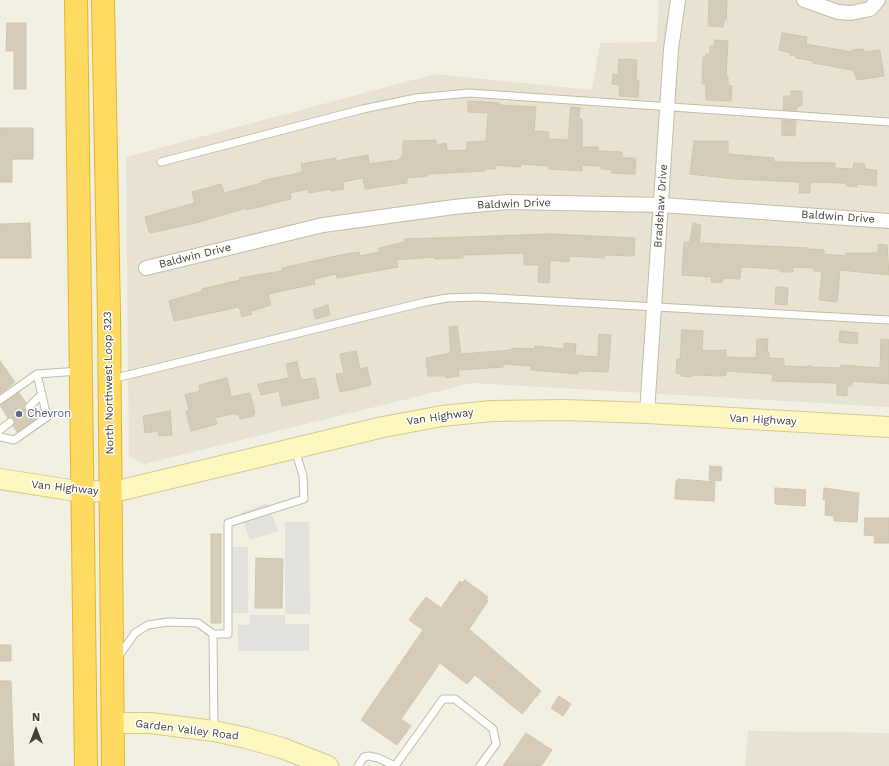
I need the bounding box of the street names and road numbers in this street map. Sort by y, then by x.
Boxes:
street label: Bradshaw Drive [651,164,671,248]
street label: Baldwin Drive [477,196,551,212]
street label: Baldwin Drive [801,208,875,226]
street label: Baldwin Drive [158,241,232,271]
street label: North Northwest Loop 323 [101,311,117,455]
street label: Van Highway [406,406,474,428]
street label: Van Highway [729,412,797,428]
street label: Van Highway [31,478,99,498]
street label: Garden Valley Road [135,717,239,743]

